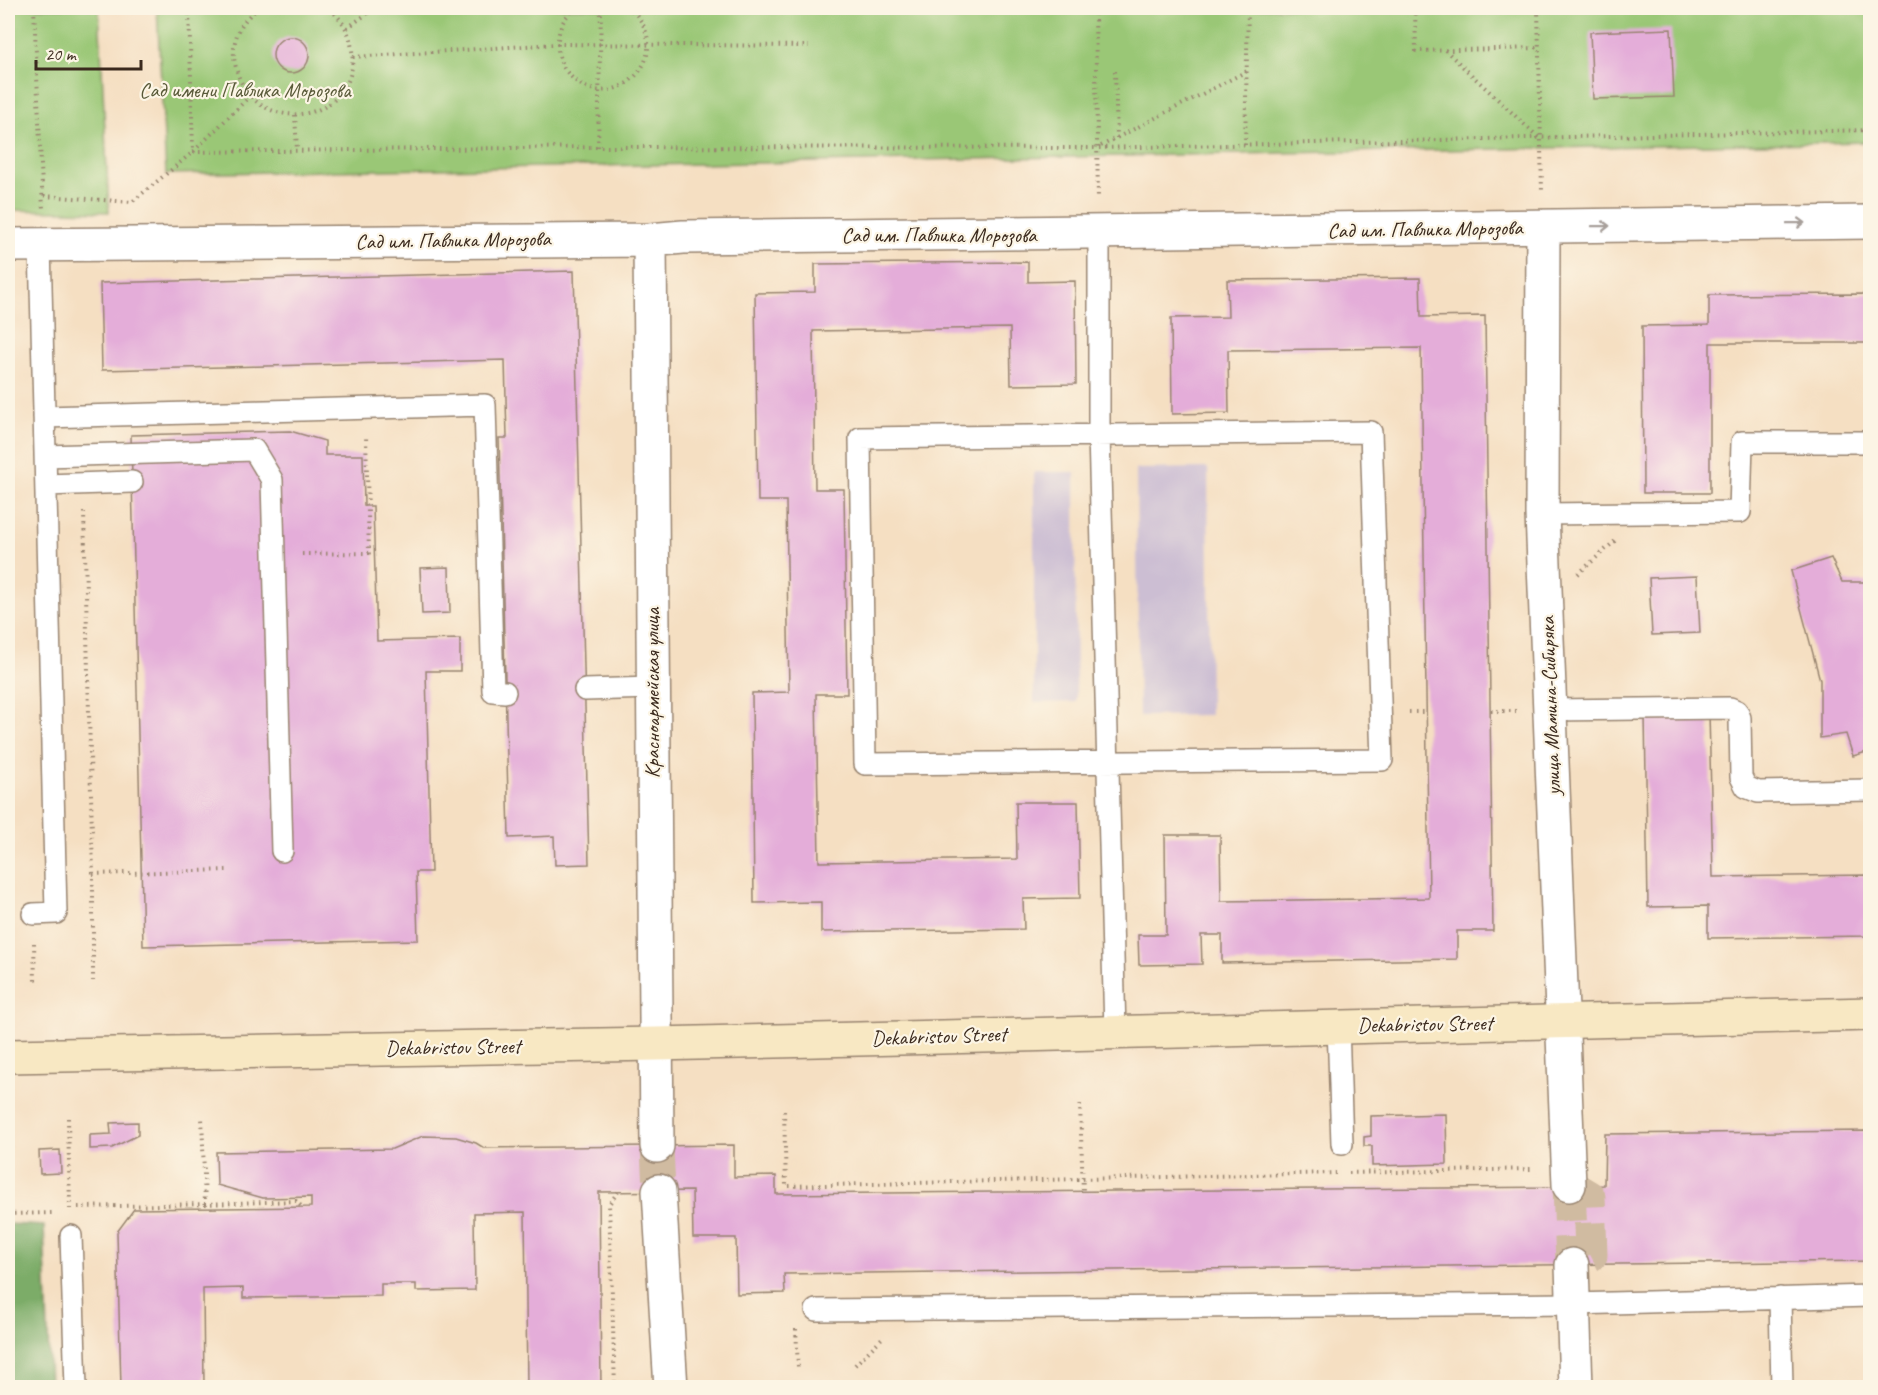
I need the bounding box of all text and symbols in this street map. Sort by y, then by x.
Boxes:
scale bar [36,33,141,71]
text: 20 m [45,43,78,65]
park label: Сад имени Павлика Морозова [139,77,352,103]
street label: Сад им. Павлика Морозова [1327,214,1525,244]
one-way arrow [1786,217,1806,229]
one-way arrow [1591,220,1611,232]
street label: Сад им. Павлика Морозова [841,222,1038,248]
street label: Сад им. Павлика Морозова [355,225,553,255]
street label: Красноармейская улица [639,606,665,778]
street label: улица Мамина-Сибиряка [1534,614,1566,798]
street label: Dekabristov Street [1357,1010,1496,1038]
street label: Dekabristov Street [871,1021,1010,1051]
street label: Dekabristov Street [385,1033,524,1061]

